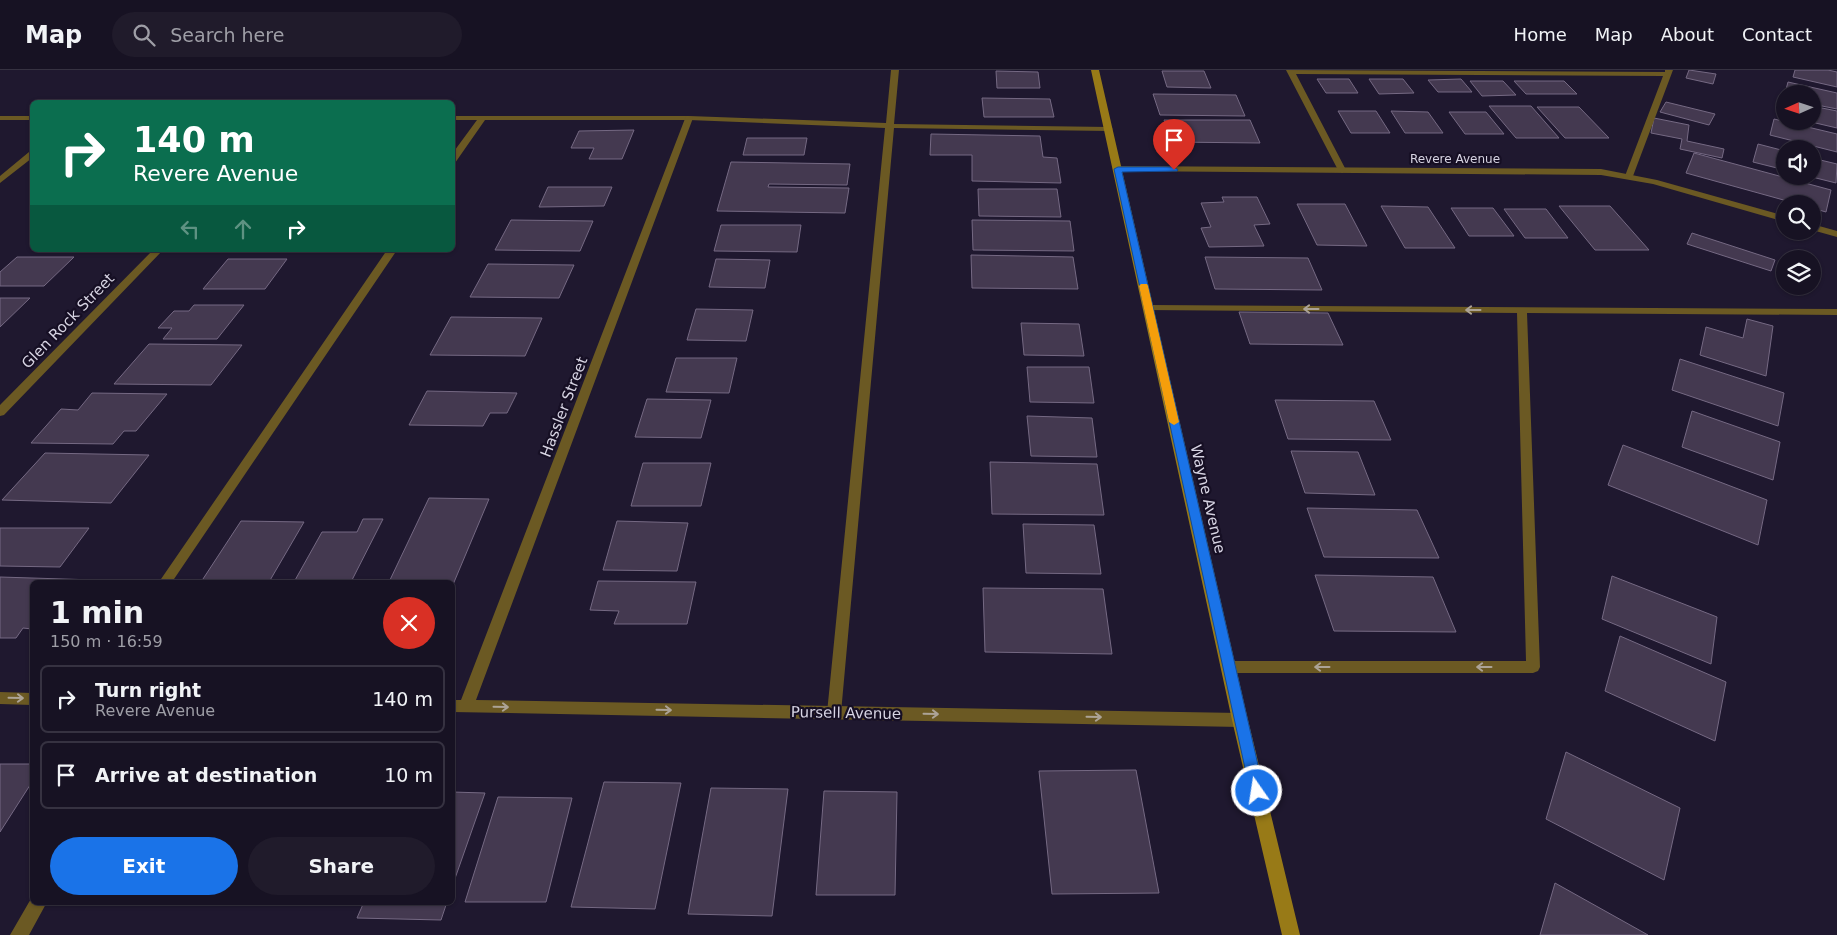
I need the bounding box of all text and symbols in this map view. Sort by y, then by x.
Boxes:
search box [112,12,462,57]
text: Map [25,21,82,49]
icon: search [130,21,158,49]
text: Search here [170,24,284,46]
text: Home [1514,24,1567,45]
text: Map [1595,24,1633,45]
text: About [1661,24,1714,45]
text: Contact [1742,24,1812,45]
north arrow [1776,85,1821,130]
map controls [1776,85,1821,295]
pin [1153,119,1195,170]
icon: right [50,120,115,185]
text: 140 m [133,120,255,160]
icon: arrive [1160,126,1188,154]
button: sound [1776,140,1821,185]
street label: Revere Avenue [1410,152,1500,166]
text: Revere Avenue [133,161,298,186]
button: search [1776,195,1821,240]
icon: left [176,215,204,243]
icon: ahead [229,215,257,243]
icon: right [282,215,310,243]
button: layers [1776,250,1821,295]
street label: Glen Rock Street [18,270,118,372]
one-way arrow [1303,304,1319,314]
one-way arrow [1465,305,1482,315]
street label: Hassler Street [537,354,591,460]
street label: Wayne Avenue [1187,443,1229,555]
text: 1 min [50,595,144,630]
button: close [383,597,435,649]
text: 150 m · 16:59 [50,632,163,651]
one-way arrow [1314,662,1330,672]
one-way arrow [1476,662,1492,672]
text: Turn right [95,679,201,701]
icon: right [52,685,80,713]
text: 140 m [372,688,433,710]
one-way arrow [8,694,24,703]
text: Revere Avenue [95,701,215,720]
one-way arrow [492,702,509,712]
street label: Pursell Avenue [791,703,901,723]
one-way arrow [655,705,671,715]
one-way arrow [923,710,939,719]
one-way arrow [1085,712,1101,722]
icon: arrive [52,761,80,789]
text: Arrive at destination [95,764,317,786]
text: 10 m [384,764,433,786]
position arrow [1230,764,1282,816]
button: Exit [50,837,238,895]
button: Share [248,837,435,895]

